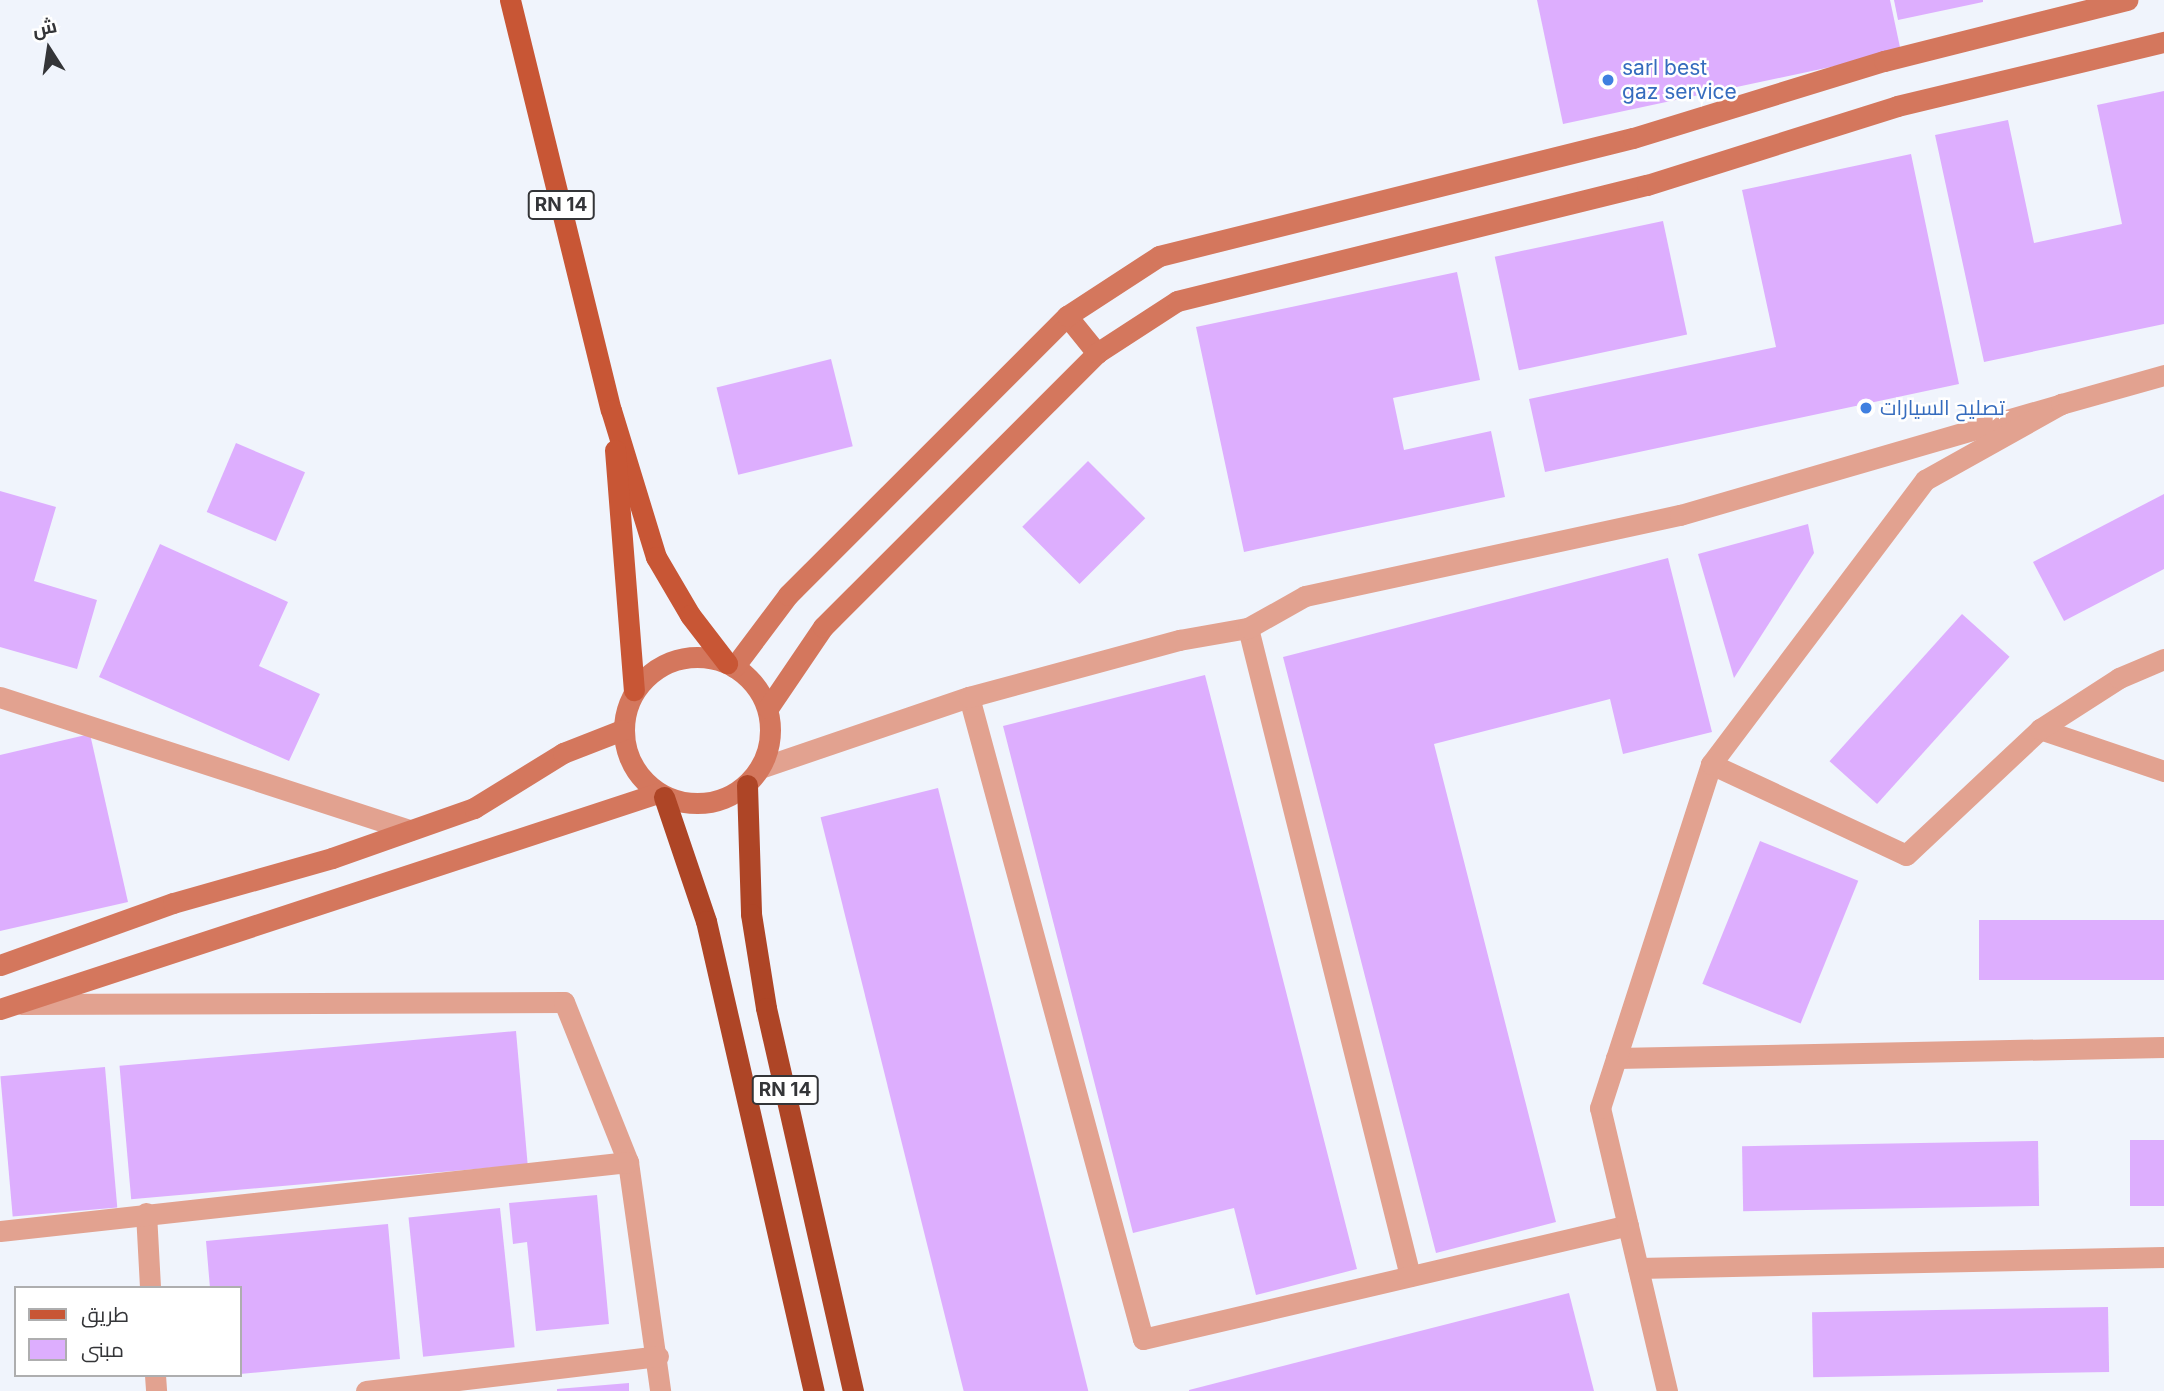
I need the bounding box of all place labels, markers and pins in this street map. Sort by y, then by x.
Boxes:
place label: sarl best gaz service [1622,55,1737,105]
marker: sarl best gaz service [1600,72,1616,88]
place label: تصليح السيارات [1880,395,2005,421]
marker: تصليح السيارات [1858,400,1874,416]

